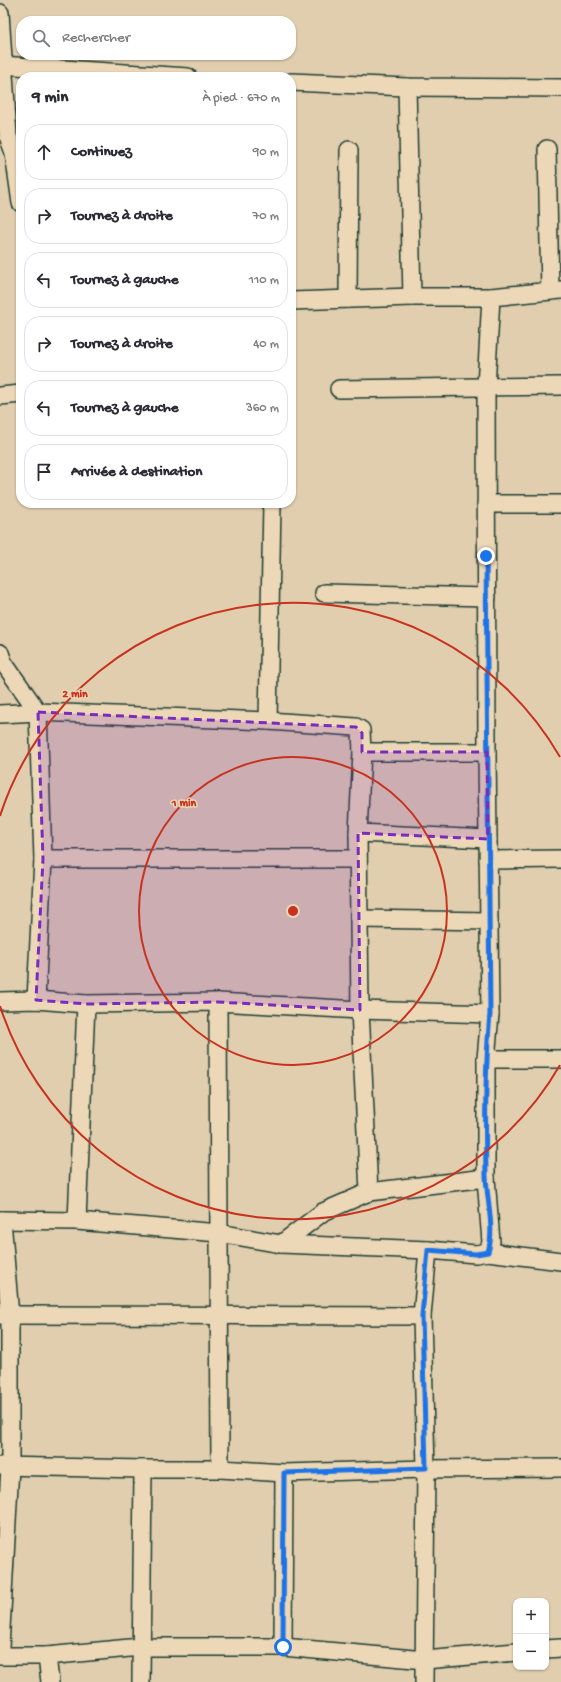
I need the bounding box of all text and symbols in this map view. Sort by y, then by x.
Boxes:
search box [16,16,296,60]
icon: search [30,27,52,49]
text: Rechercher [62,29,130,47]
text: 9 min [32,88,68,108]
text: À pied · 670 m [202,91,280,106]
icon: ahead [33,141,55,163]
text: Continuez [71,143,132,161]
text: 90 m [253,145,279,160]
icon: right [33,205,55,227]
text: Tournez à droite [71,207,173,225]
text: 70 m [253,209,279,224]
icon: left [33,269,55,291]
text: Tournez à gauche [71,271,179,289]
text: 110 m [249,273,279,288]
icon: right [33,333,55,355]
text: Tournez à droite [71,335,173,353]
text: 40 m [253,337,279,352]
icon: left [33,397,55,419]
text: Tournez à gauche [71,399,179,417]
text: 360 m [246,401,279,416]
icon: arrive [33,461,55,483]
text: Arrivée à destination [71,463,202,481]
route end [477,547,495,565]
text: 2 min [62,688,88,702]
text: 1 min [171,797,197,811]
centre of rings [286,904,300,918]
map controls [513,1598,549,1670]
button: + [513,1598,549,1634]
button: − [513,1634,549,1670]
route start [274,1638,292,1656]

